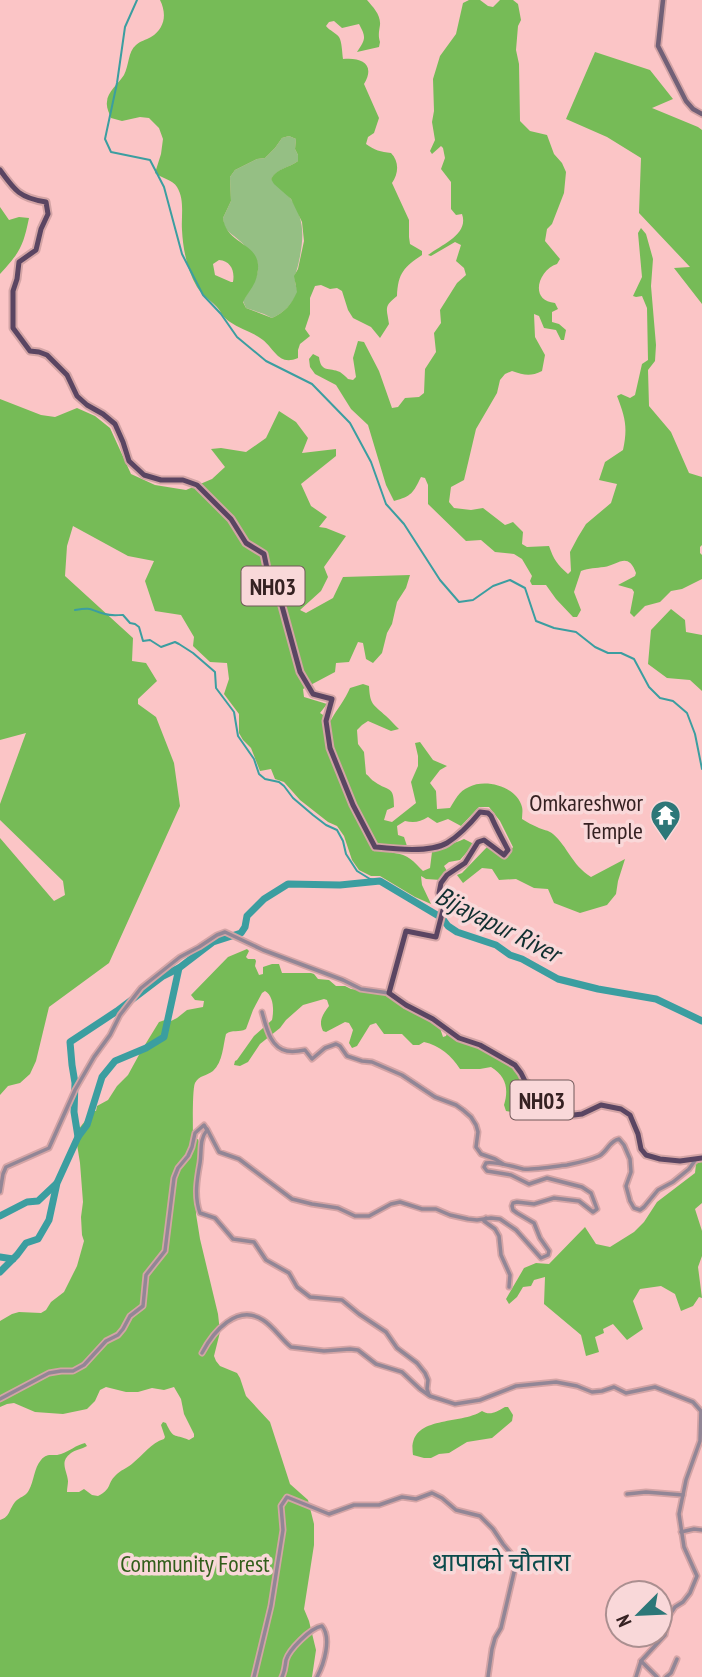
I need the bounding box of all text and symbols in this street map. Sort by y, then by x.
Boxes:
road number: NH03 [242,566,304,606]
place label: Omkareshwor Temple [529,787,643,846]
temple icon: Omkareshwor Temple [649,799,683,843]
water label: Bijayapur River [430,879,569,971]
road number: NH03 [510,1080,574,1120]
district label: थापाको चौतारा [431,1545,572,1578]
park label: Community Forest [120,1548,270,1579]
north arrow [604,1579,674,1649]
text: N [610,1611,637,1630]

